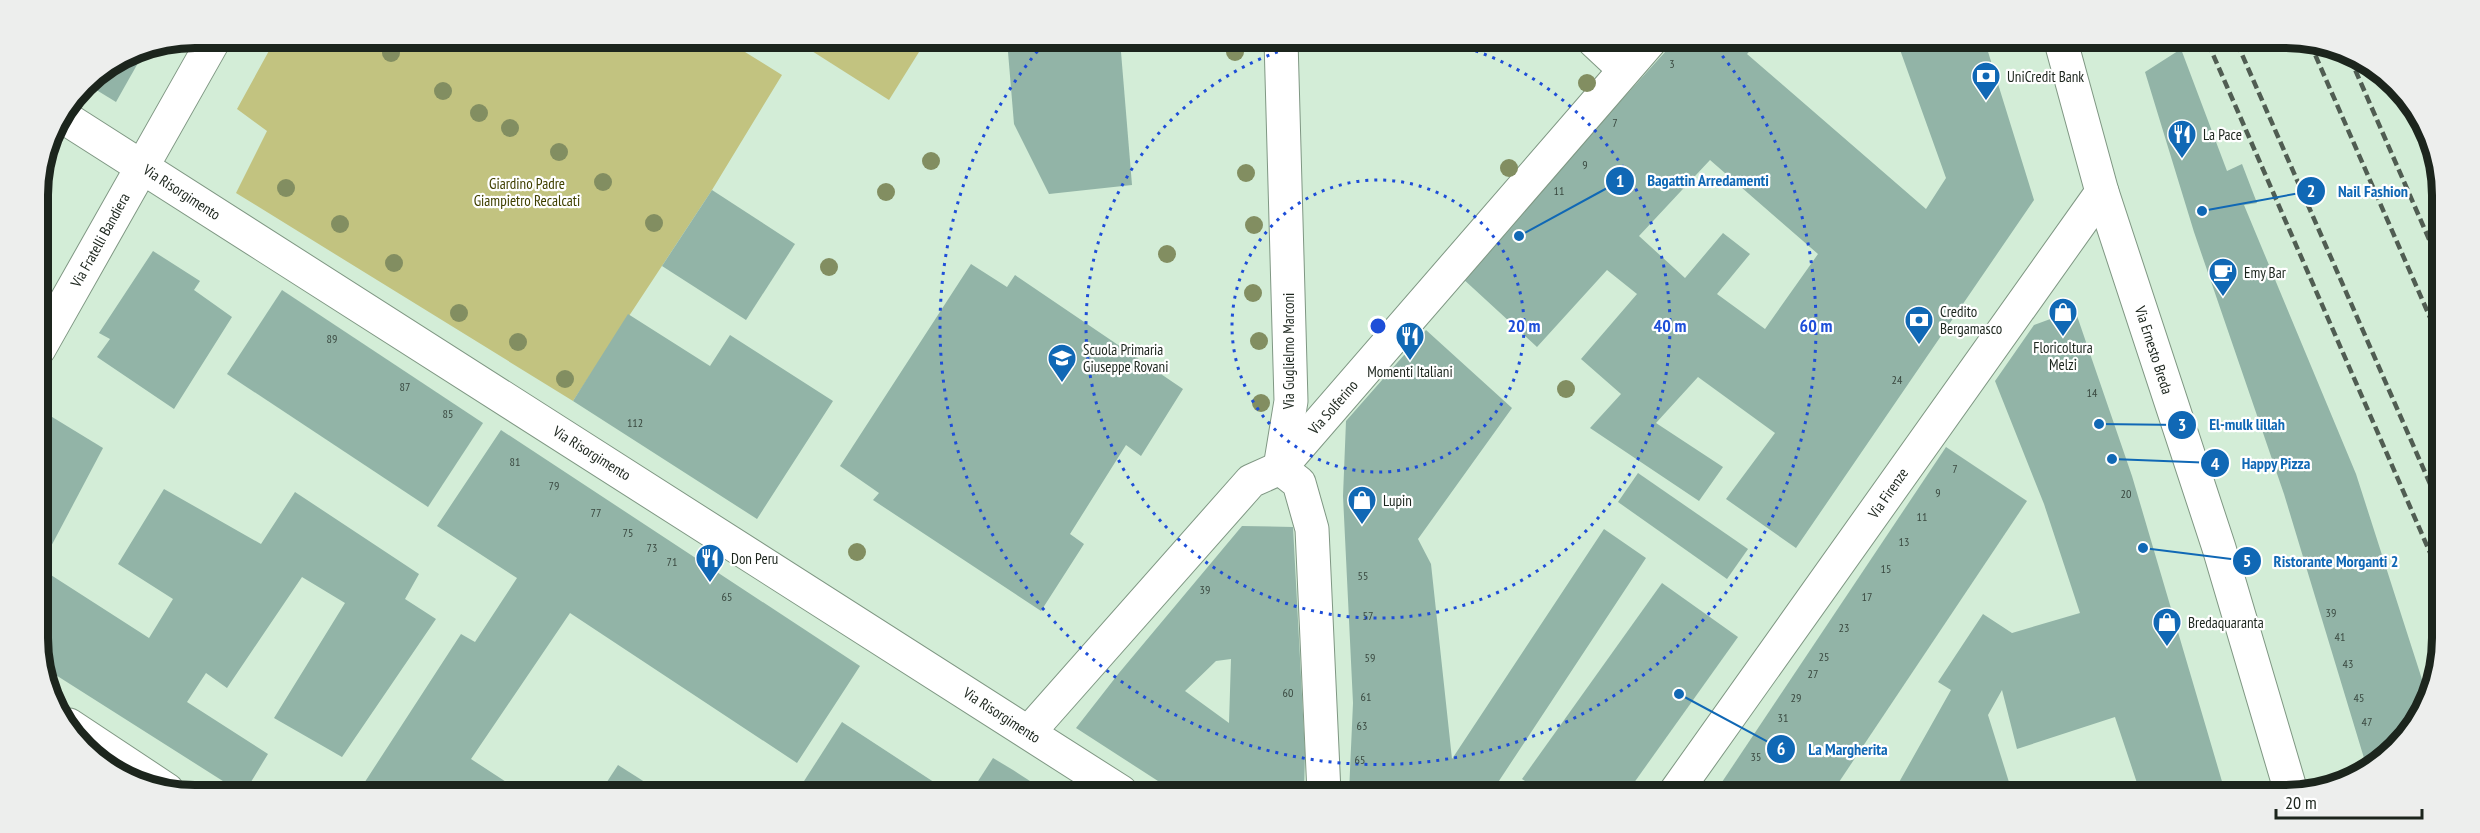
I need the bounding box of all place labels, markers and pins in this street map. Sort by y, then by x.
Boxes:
bank icon: UniCredit Bank [1970,60,2002,102]
place label: UniCredit Bank [2007,67,2084,86]
restaurant icon: La Pace [2166,118,2198,160]
place label: La Pace [2203,125,2242,144]
callout: Bagattin Arredamenti [1605,164,1781,198]
callout: Nail Fashion [2296,174,2420,208]
cafe icon: Emy Bar [2207,256,2239,298]
place label: Emy Bar [2244,263,2287,282]
shop icon: Floricoltura Melzi [2047,296,2079,338]
place label: Credito Bergamasco [1940,302,2002,338]
bank icon: Credito Bergamasco [1903,304,1935,346]
centre of rings [1368,316,1388,336]
restaurant icon: Momenti Italiani [1394,320,1426,362]
place label: Floricoltura Melzi [2033,338,2093,374]
place label: Scuola Primaria Giuseppe Rovani [1083,340,1168,376]
school or university icon: Scuola Primaria Giuseppe Rovani [1046,342,1078,384]
place label: Momenti Italiani [1367,362,1453,381]
callout: El-mulk lillah [2167,408,2297,442]
callout: Happy Pizza [2200,446,2323,480]
shop icon: Lupin [1346,484,1378,526]
place label: Lupin [1383,491,1412,510]
restaurant icon: Don Peru [694,542,726,584]
callout: Ristorante Morganti 2 [2232,544,2411,578]
place label: Don Peru [731,549,778,568]
shop icon: Bredaquaranta [2151,606,2183,648]
place label: Bredaquaranta [2188,613,2264,632]
callout: La Margherita [1766,732,1900,766]

